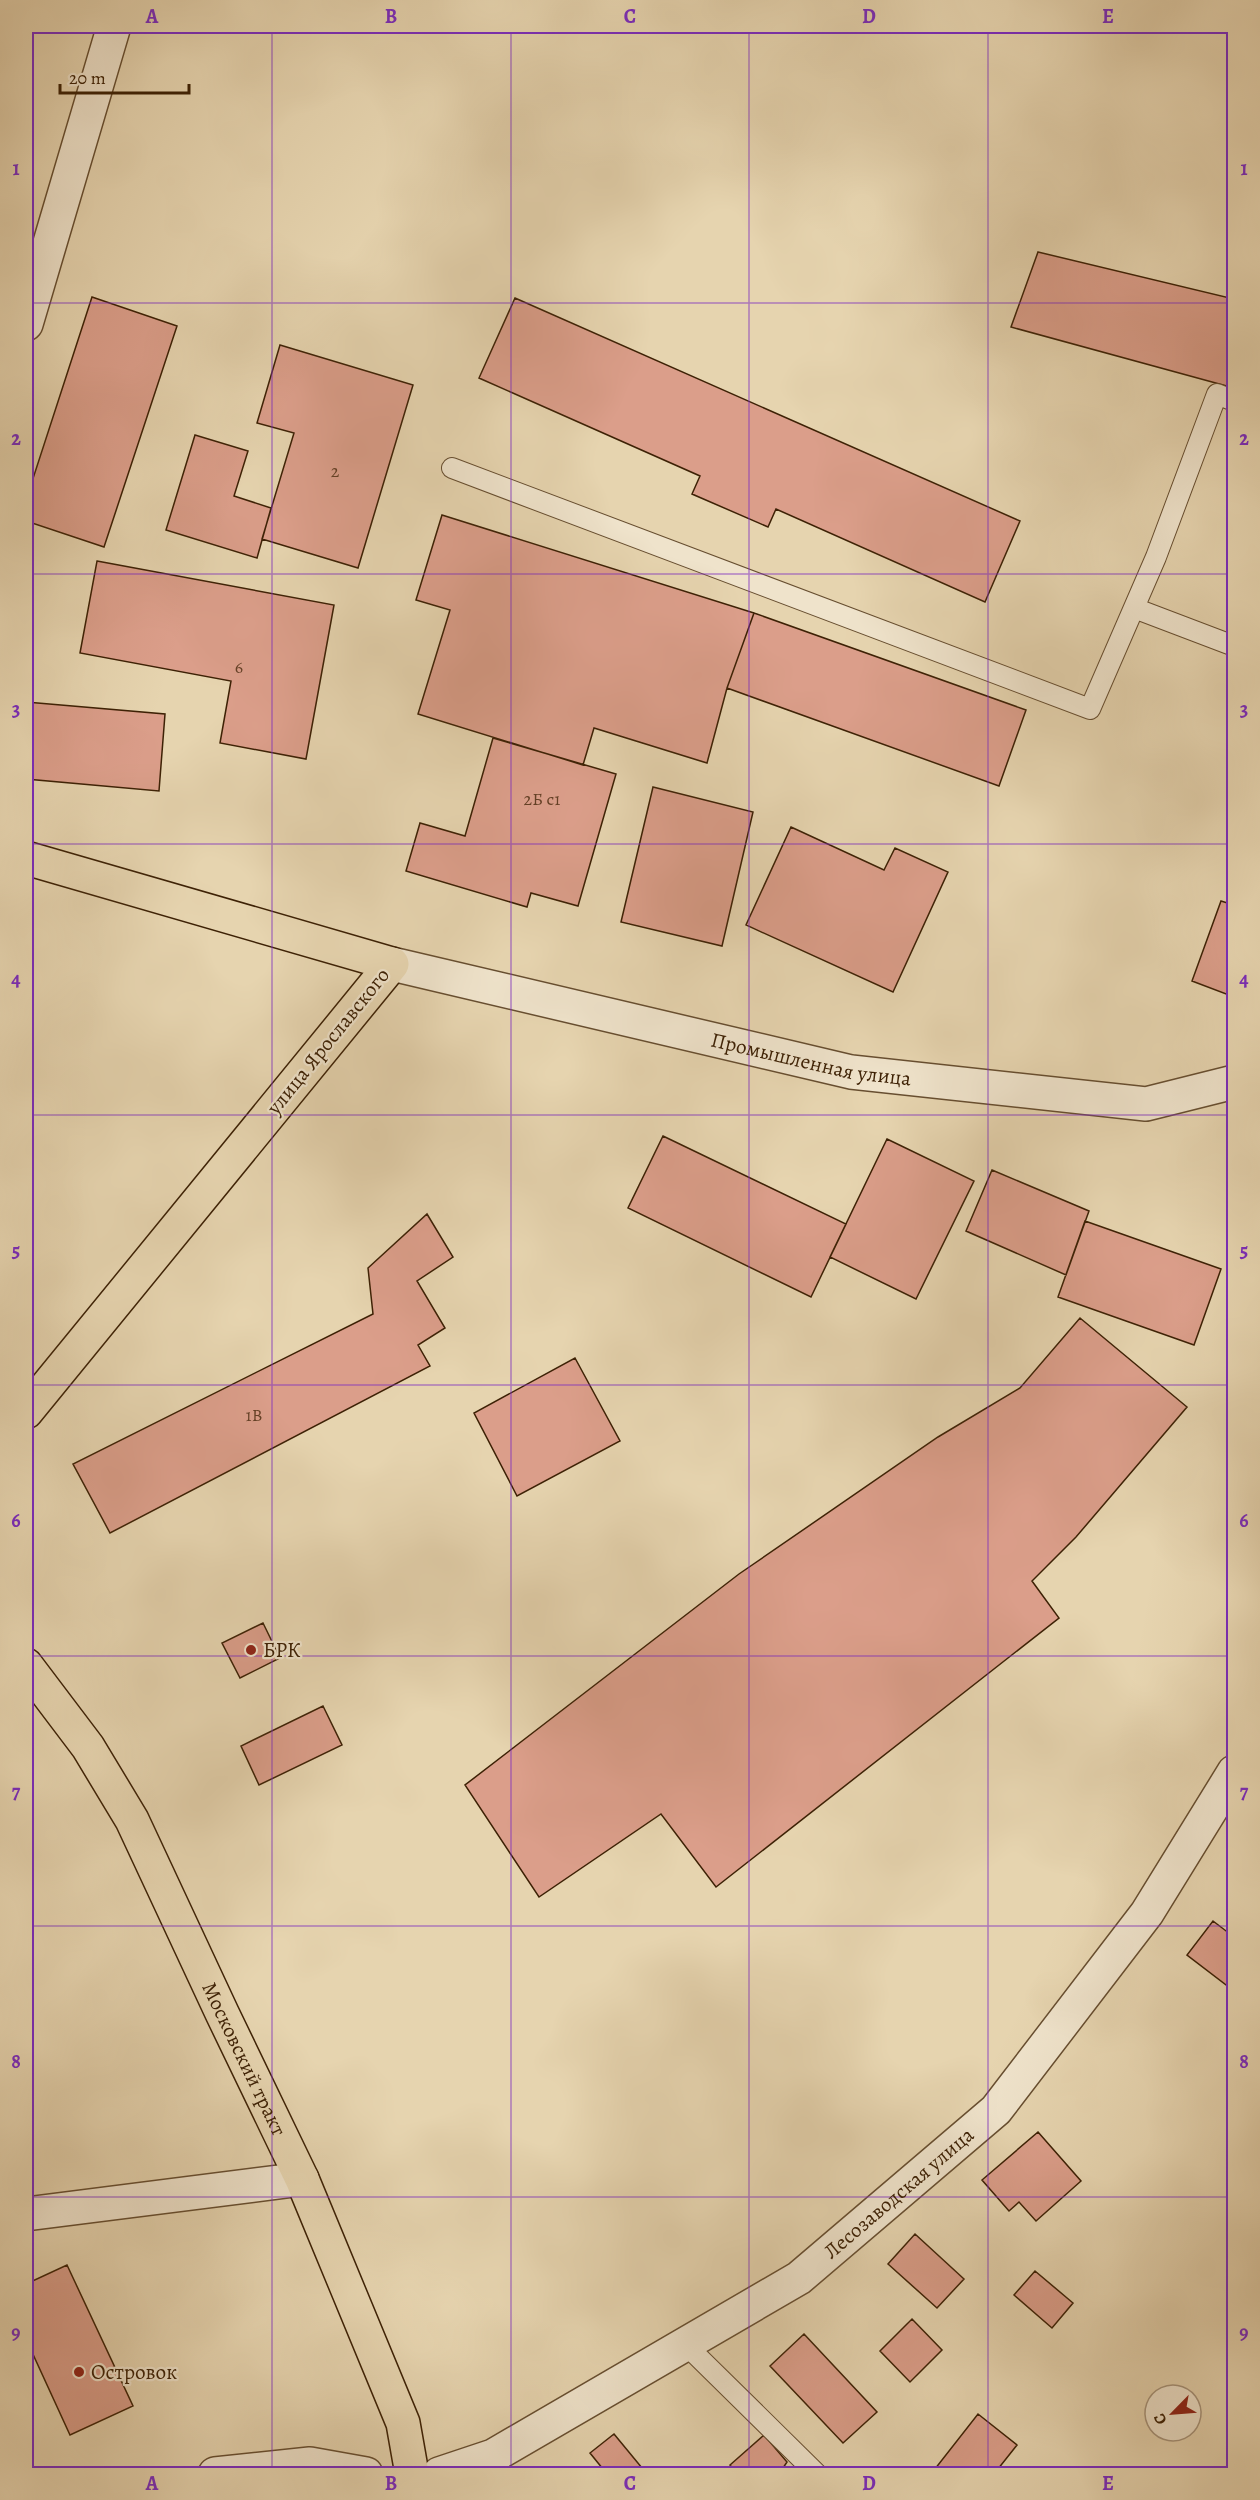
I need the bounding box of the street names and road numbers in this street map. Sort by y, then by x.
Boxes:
street label: улица Ярославского [260,962,396,1121]
street label: Промышленная улица [708,1025,913,1092]
street label: Московский тракт [196,1977,293,2140]
street label: Лесозаводская улица [818,2121,980,2265]

